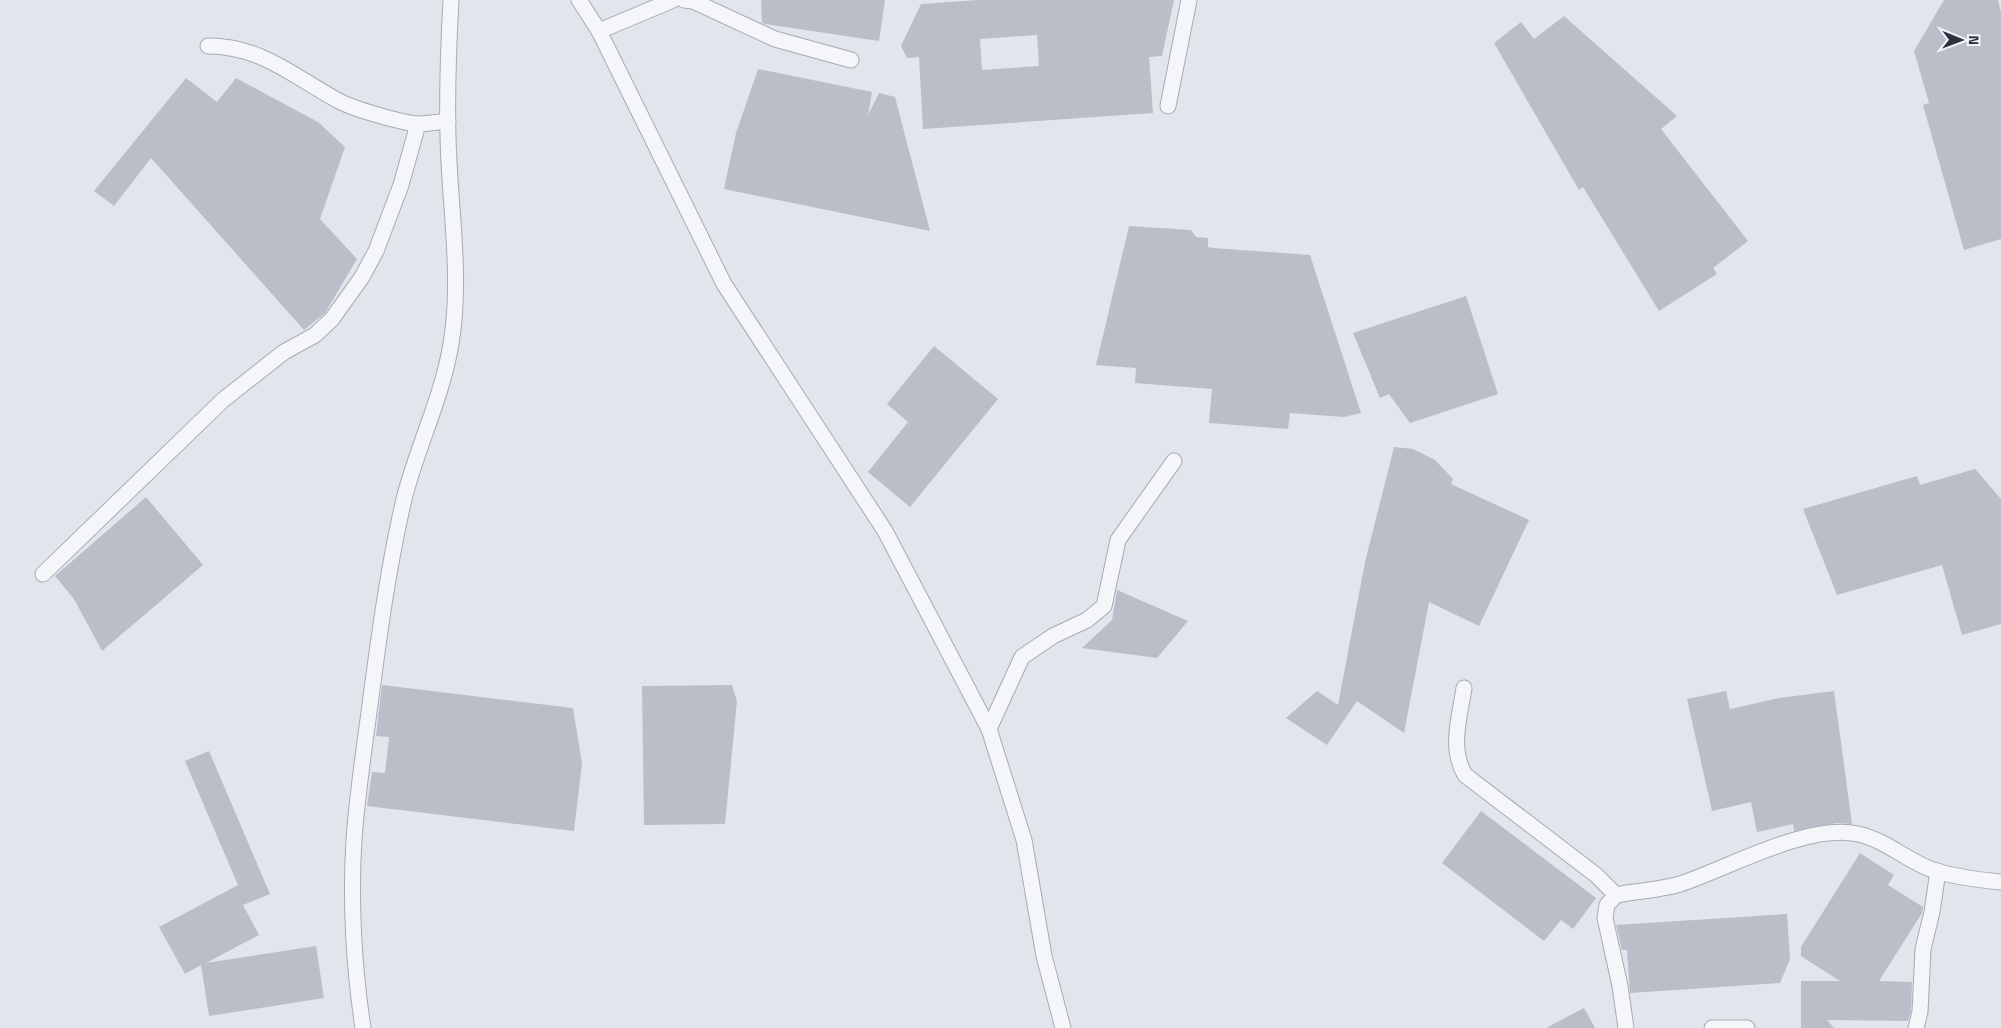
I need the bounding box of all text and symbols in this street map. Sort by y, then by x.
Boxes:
north arrow [1936,15,1986,65]
text: N [1964,35,1985,45]

